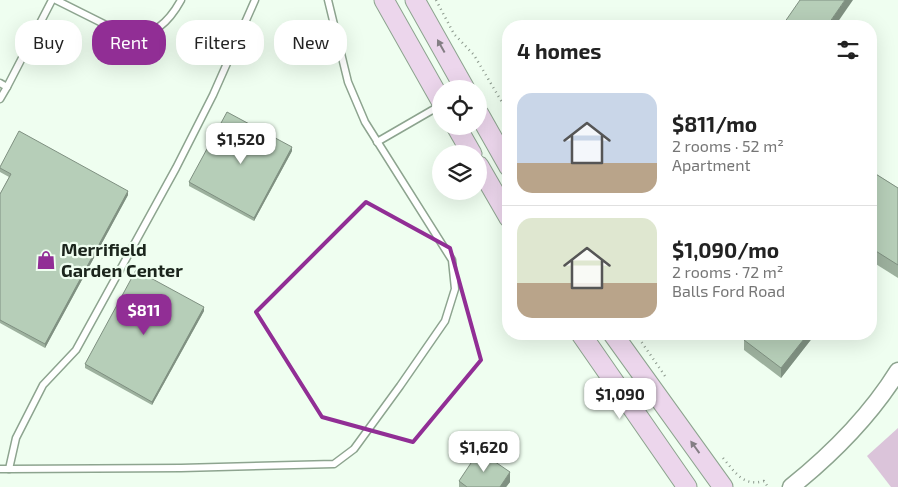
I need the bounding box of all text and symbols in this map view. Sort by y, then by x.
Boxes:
chip: Buy [15,20,82,65]
chip: Rent [92,20,166,65]
chip: Filters [176,20,264,65]
chip: New [274,20,347,65]
icon: filters [834,36,862,64]
text: 4 homes [517,38,601,63]
one-way arrow [437,39,445,54]
map controls [432,80,487,200]
button: locate [432,80,487,135]
text: $811/mo [672,111,757,136]
icon: home [557,113,617,173]
pin: $1,520 [200,122,282,165]
text: $1,520 [217,129,265,148]
text: 2 rooms · 52 m² [672,136,784,155]
button: layers [432,145,487,200]
text: Apartment [672,155,751,174]
text: $1,090/mo [672,237,779,262]
place label: Merrifield Garden Center [61,238,183,281]
icon: home [557,238,617,298]
shop icon: Merrifield Garden Center [35,249,57,271]
text: 2 rooms · 72 m² [672,262,783,281]
text: Balls Ford Road [672,281,785,300]
pin: $811 [114,294,174,336]
text: $811 [127,300,161,319]
pin: $1,090 [579,378,661,420]
text: $1,090 [595,384,645,403]
pin: $1,620 [443,430,525,473]
text: $1,620 [460,437,508,456]
one-way arrow [690,441,700,454]

